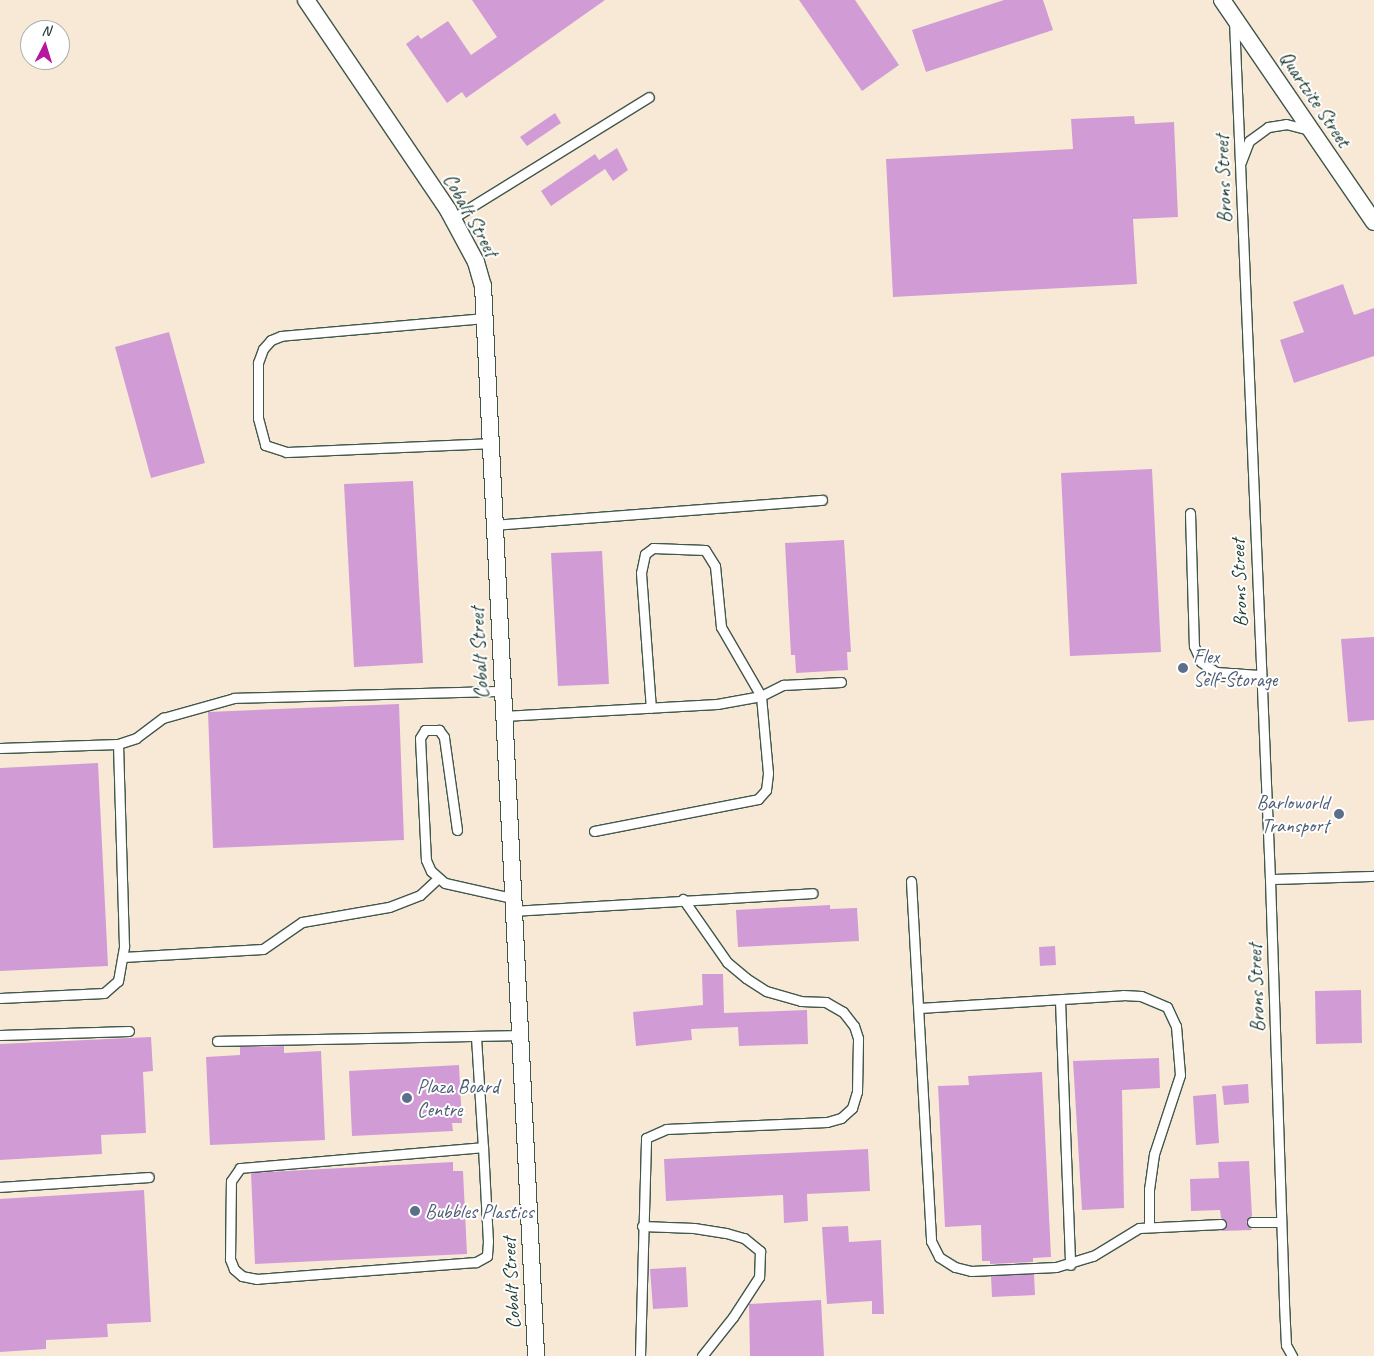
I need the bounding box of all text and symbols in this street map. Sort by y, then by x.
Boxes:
north arrow [20,20,70,70]
text: N [41,22,51,39]
street label: Quartzite Street [1274,46,1356,152]
street label: Brons Street [1209,134,1237,224]
street label: Cobalt Street [438,169,504,261]
street label: Brons Street [1225,538,1253,628]
street label: Cobalt Street [465,607,493,699]
place label: Flex Self-Storage [1193,644,1277,691]
marker: Flex Self-Storage [1177,662,1189,674]
place label: Barloworld Transport [1256,790,1329,837]
marker: Barloworld Transport [1333,808,1345,820]
street label: Brons Street [1242,943,1270,1033]
place label: Plaza Board Centre [417,1074,498,1121]
marker: Plaza Board Centre [401,1092,413,1104]
place label: Bubbles Plastics [425,1199,534,1223]
marker: Bubbles Plastics [409,1205,421,1217]
street label: Cobalt Street [497,1237,525,1329]

